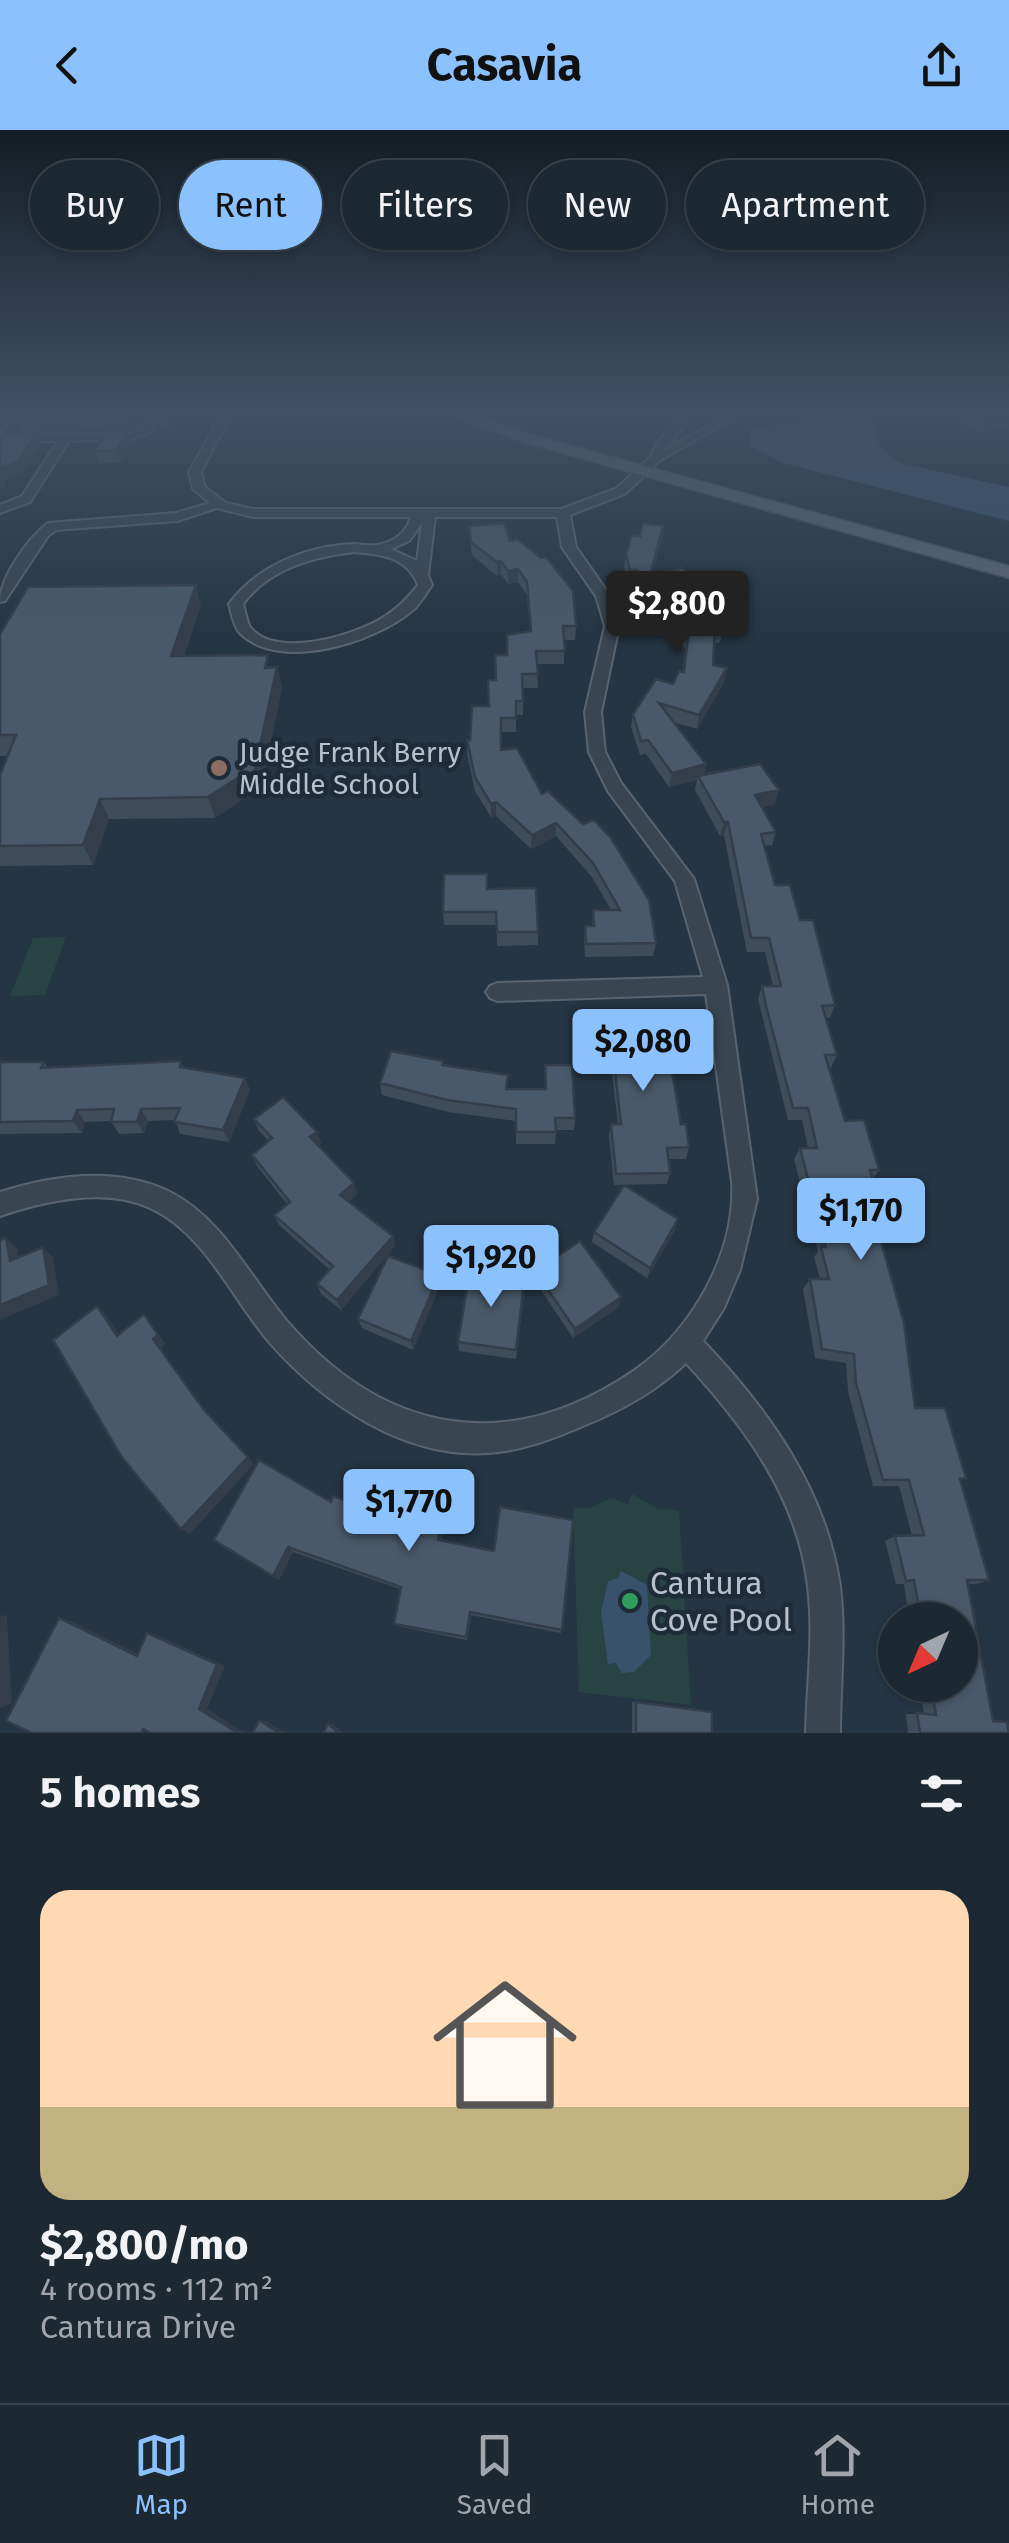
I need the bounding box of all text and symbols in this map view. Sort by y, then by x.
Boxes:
icon: back [40,38,95,93]
text: Casavia [427,38,582,92]
icon: share [914,38,969,93]
chip: Buy [30,160,159,250]
chip: Rent [179,160,322,250]
chip: Filters [342,160,508,250]
chip: New [528,160,666,250]
chip: Apartment [686,160,924,250]
pin: $2,800 [596,571,758,656]
text: $2,800 [628,584,726,622]
place label: Judge Frank Berry Middle School [239,736,461,801]
marker: Judge Frank Berry Middle School [208,757,230,779]
pin: $2,080 [562,1009,724,1094]
text: $2,080 [594,1022,692,1060]
pin: $1,170 [780,1178,942,1263]
text: $1,170 [819,1191,903,1229]
pin: $1,920 [410,1225,572,1310]
text: $1,920 [446,1238,536,1276]
pin: $1,770 [328,1469,490,1554]
text: $1,770 [365,1482,453,1520]
place label: Cantura Cove Pool [650,1564,792,1639]
marker: Cantura Cove Pool [619,1590,641,1612]
north arrow [878,1602,978,1702]
map controls [878,1602,978,1702]
icon: filters [914,1766,969,1821]
text: 5 homes [40,1768,200,1818]
icon: home [415,1955,595,2135]
text: $2,800/mo [40,2220,249,2270]
text: 4 rooms · 112 m² [40,2270,273,2308]
text: Cantura Drive [40,2308,236,2346]
tab: Map [134,2428,189,2521]
tab: Saved [457,2428,533,2521]
tab: Home [800,2428,875,2521]

